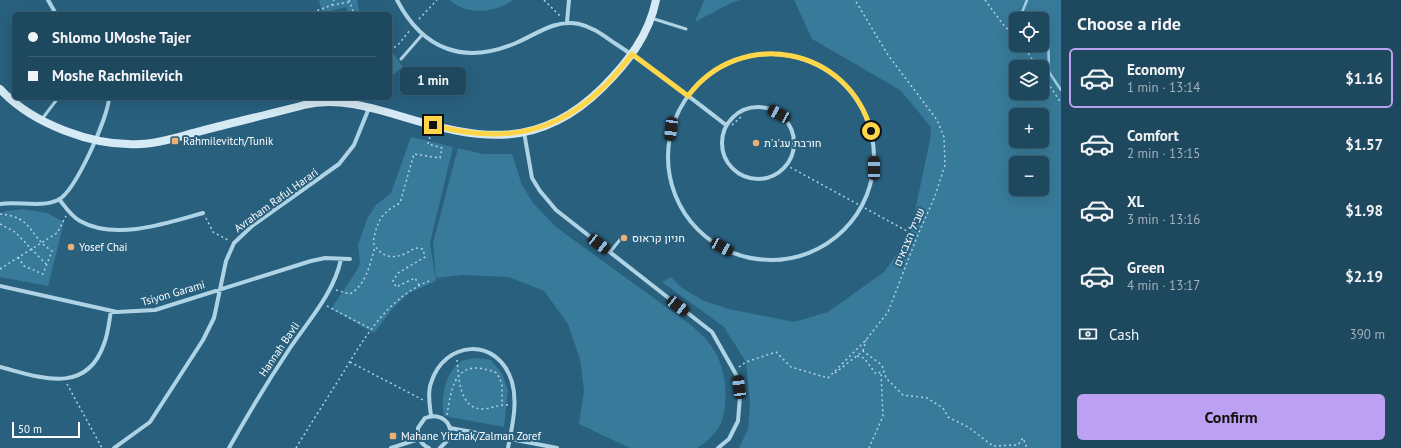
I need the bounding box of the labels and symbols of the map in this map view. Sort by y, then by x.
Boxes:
callout: 1 min [400,67,466,95]
car [766,103,792,125]
route end [424,116,442,134]
car [664,116,678,142]
route start [862,122,880,140]
place label: Rahmilevitch/Tunik [183,134,274,148]
marker: Rahmilevitch/Tunik [170,136,180,146]
place label: חורבת עג'ג'ת [764,136,821,150]
marker: חורבת עג'ג'ת [751,138,761,148]
car [868,156,880,180]
street label: Avraham Raful Harari [231,165,321,235]
street label: שביל הצבאים [890,206,928,268]
place label: חניון קראוס [632,231,685,245]
car [586,232,612,256]
marker: חניון קראוס [619,233,629,243]
car [709,236,735,258]
place label: Yosef Chai [79,240,128,254]
marker: Yosef Chai [66,242,76,252]
street label: Tsiyon Garami [140,277,207,309]
car [665,294,691,318]
street label: Hannah Bavli [256,319,302,379]
car [732,374,746,400]
scale bar [12,420,80,439]
place label: Mahane Yitzhak/Zalman Zoref [401,429,541,443]
marker: Mahane Yitzhak/Zalman Zoref [388,431,398,441]

